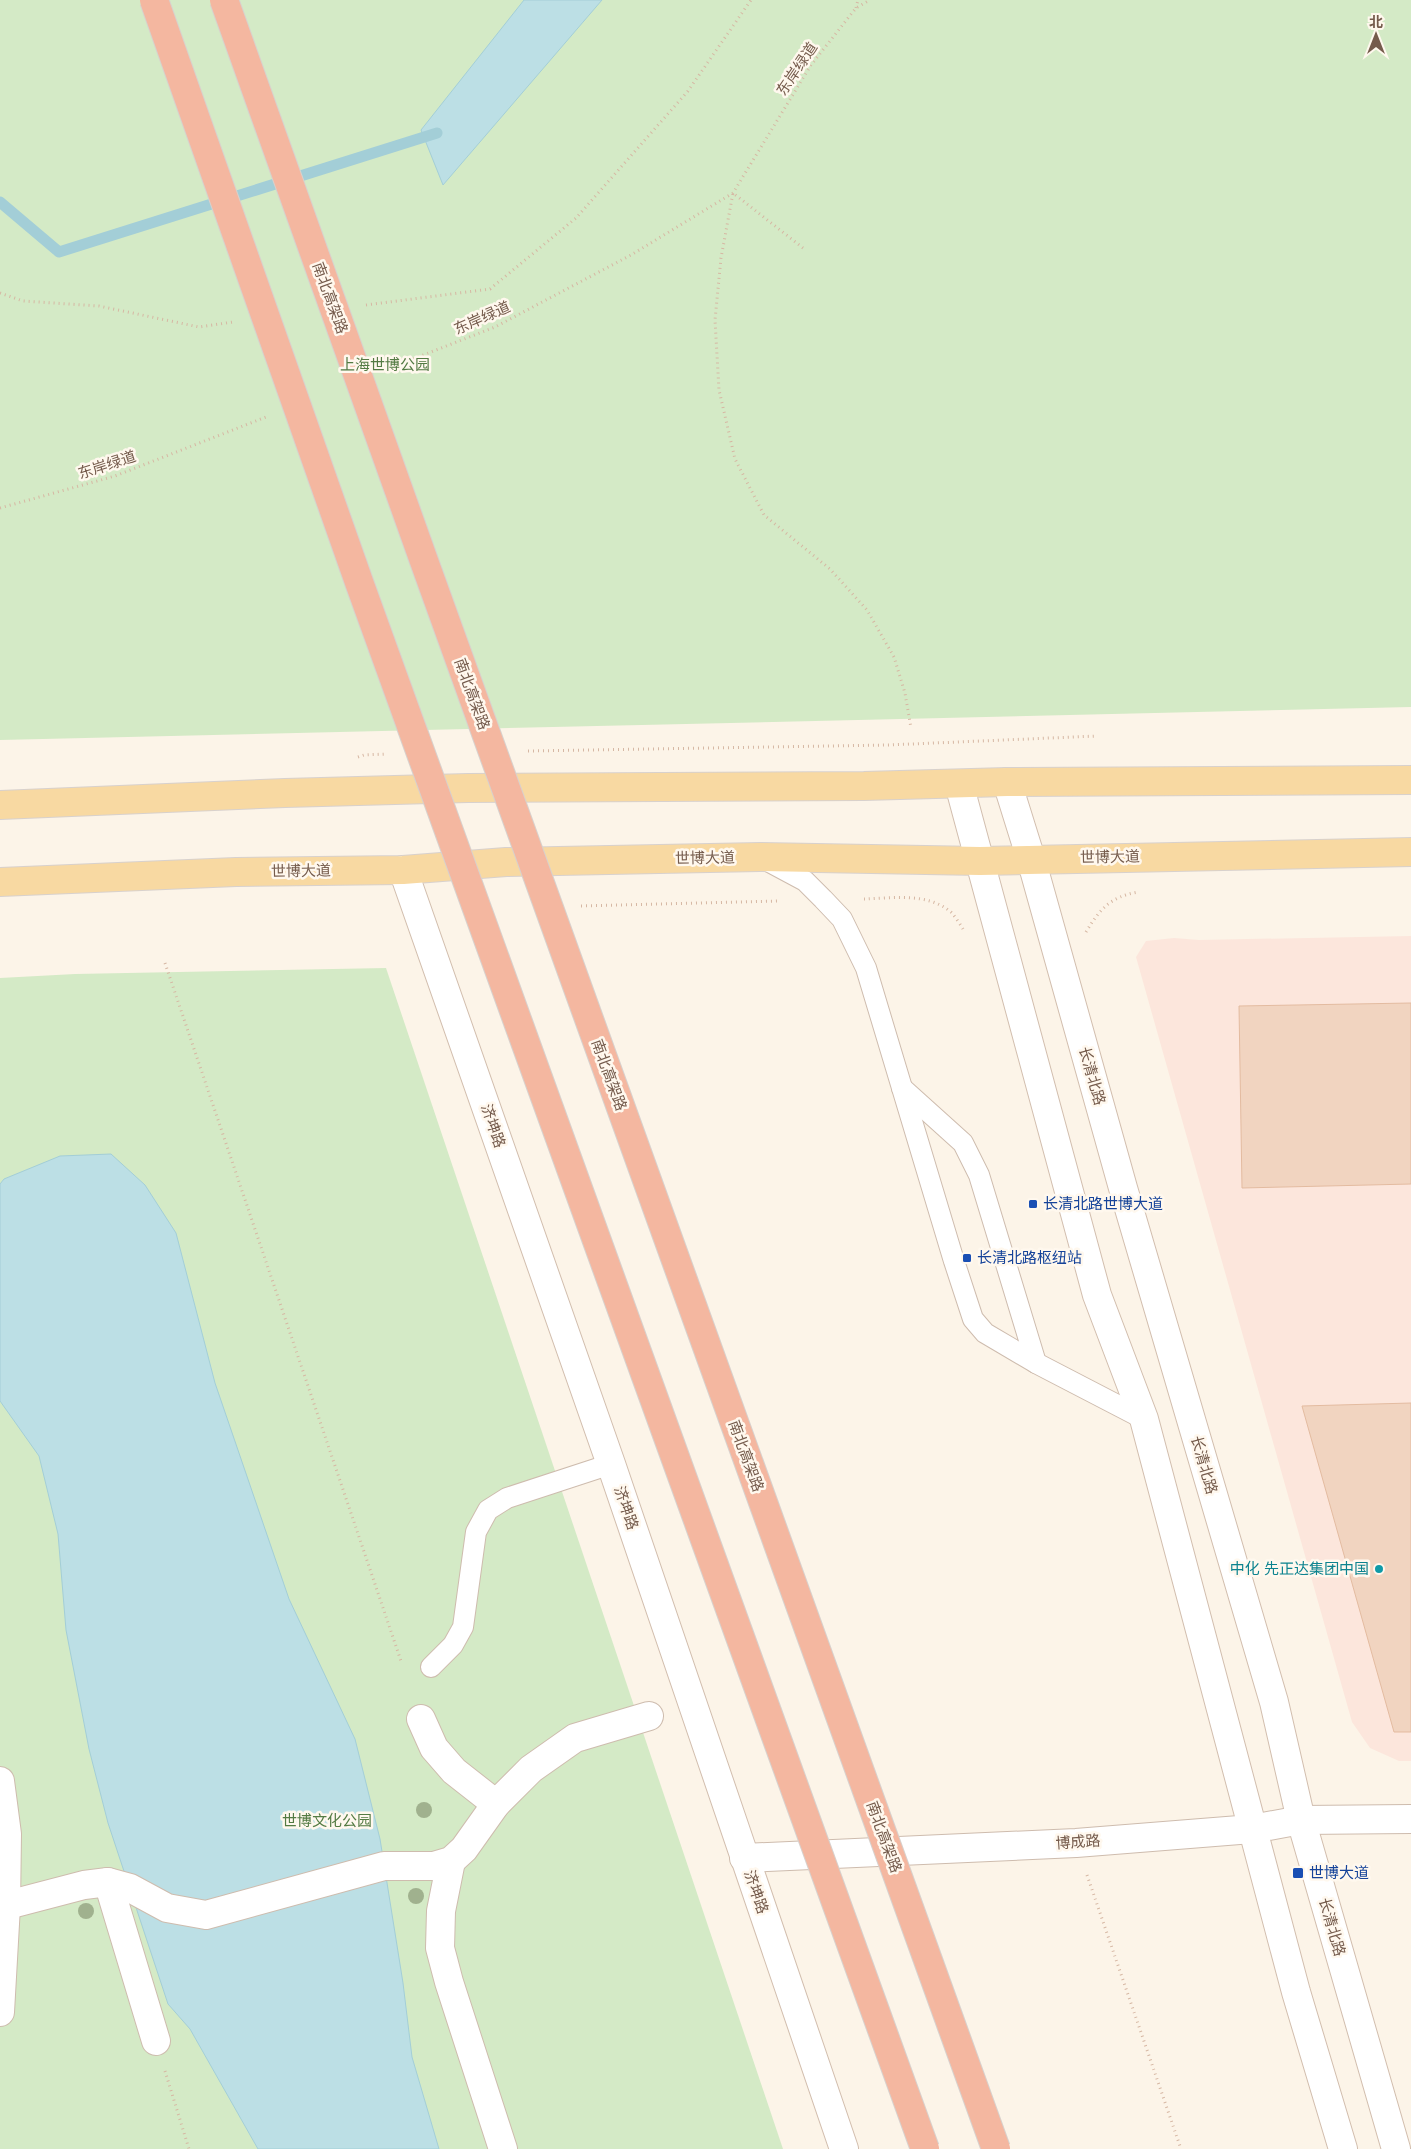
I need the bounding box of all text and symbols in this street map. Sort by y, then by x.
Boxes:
north arrow [1351,10,1401,60]
text: 北 [1369,13,1383,30]
street label: 东岸绿道 [772,39,821,99]
street label: 南北高架路 [309,259,352,336]
street label: 东岸绿道 [451,297,513,338]
park label: 上海世博公园 [340,355,430,374]
street label: 东岸绿道 [75,446,138,483]
street label: 南北高架路 [451,655,494,732]
street label: 世博大道 [1080,846,1140,867]
street label: 世博大道 [675,847,735,868]
street label: 世博大道 [271,860,331,881]
street label: 南北高架路 [588,1036,631,1113]
street label: 长清北路 [1075,1044,1110,1107]
street label: 济坤路 [477,1101,510,1150]
place label: 长清北路世博大道 [1043,1194,1163,1213]
marker: 长清北路世博大道 [1027,1198,1039,1210]
place label: 长清北路枢纽站 [977,1248,1082,1267]
marker: 长清北路枢纽站 [961,1252,973,1264]
street label: 南北高架路 [725,1417,768,1494]
street label: 长清北路 [1187,1433,1222,1496]
street label: 济坤路 [610,1483,643,1532]
place label: 中化 先正达集团中国 [1230,1559,1369,1578]
marker: 中化 先正达集团中国 [1373,1563,1385,1575]
street label: 南北高架路 [863,1798,906,1875]
park label: 世博文化公园 [282,1811,372,1830]
street label: 博成路 [1055,1830,1101,1853]
place label: 世博大道 [1309,1863,1369,1882]
marker: 世博大道 [1291,1866,1305,1880]
street label: 济坤路 [740,1867,773,1916]
street label: 长清北路 [1315,1895,1350,1958]

